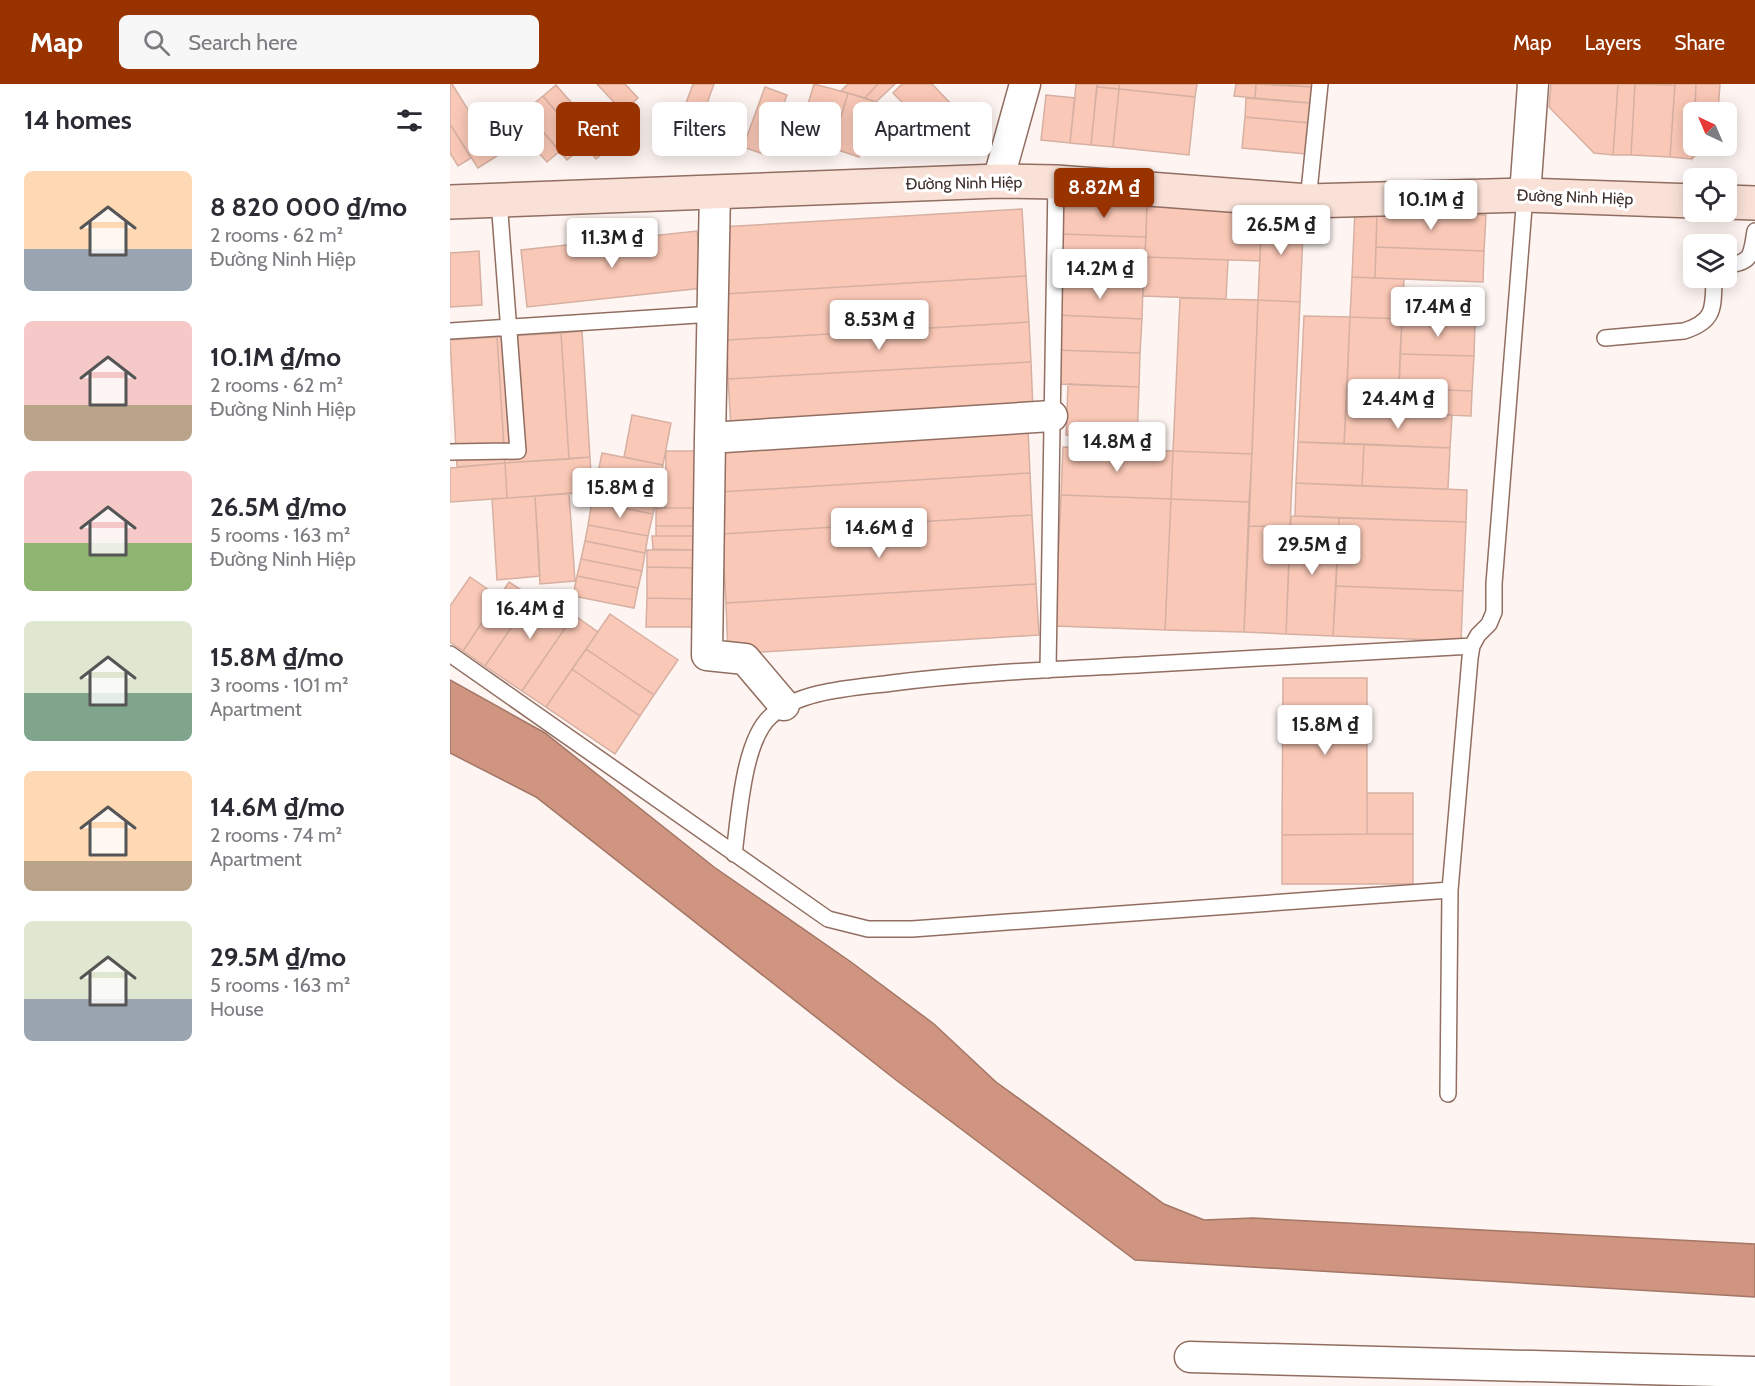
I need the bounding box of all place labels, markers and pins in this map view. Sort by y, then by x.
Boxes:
pin: 8.82M ₫ [1049,168,1159,219]
pin: 10.1M ₫ [1376,180,1486,231]
pin: 26.5M ₫ [1226,205,1336,256]
pin: 11.3M ₫ [557,218,667,269]
pin: 14.2M ₫ [1045,249,1155,300]
pin: 17.4M ₫ [1383,287,1493,338]
pin: 8.53M ₫ [824,300,934,351]
pin: 24.4M ₫ [1343,379,1453,430]
pin: 14.8M ₫ [1062,422,1172,473]
pin: 15.8M ₫ [565,468,675,519]
pin: 14.6M ₫ [824,508,934,559]
pin: 29.5M ₫ [1257,525,1367,576]
pin: 16.4M ₫ [475,589,585,640]
pin: 15.8M ₫ [1270,705,1380,756]

